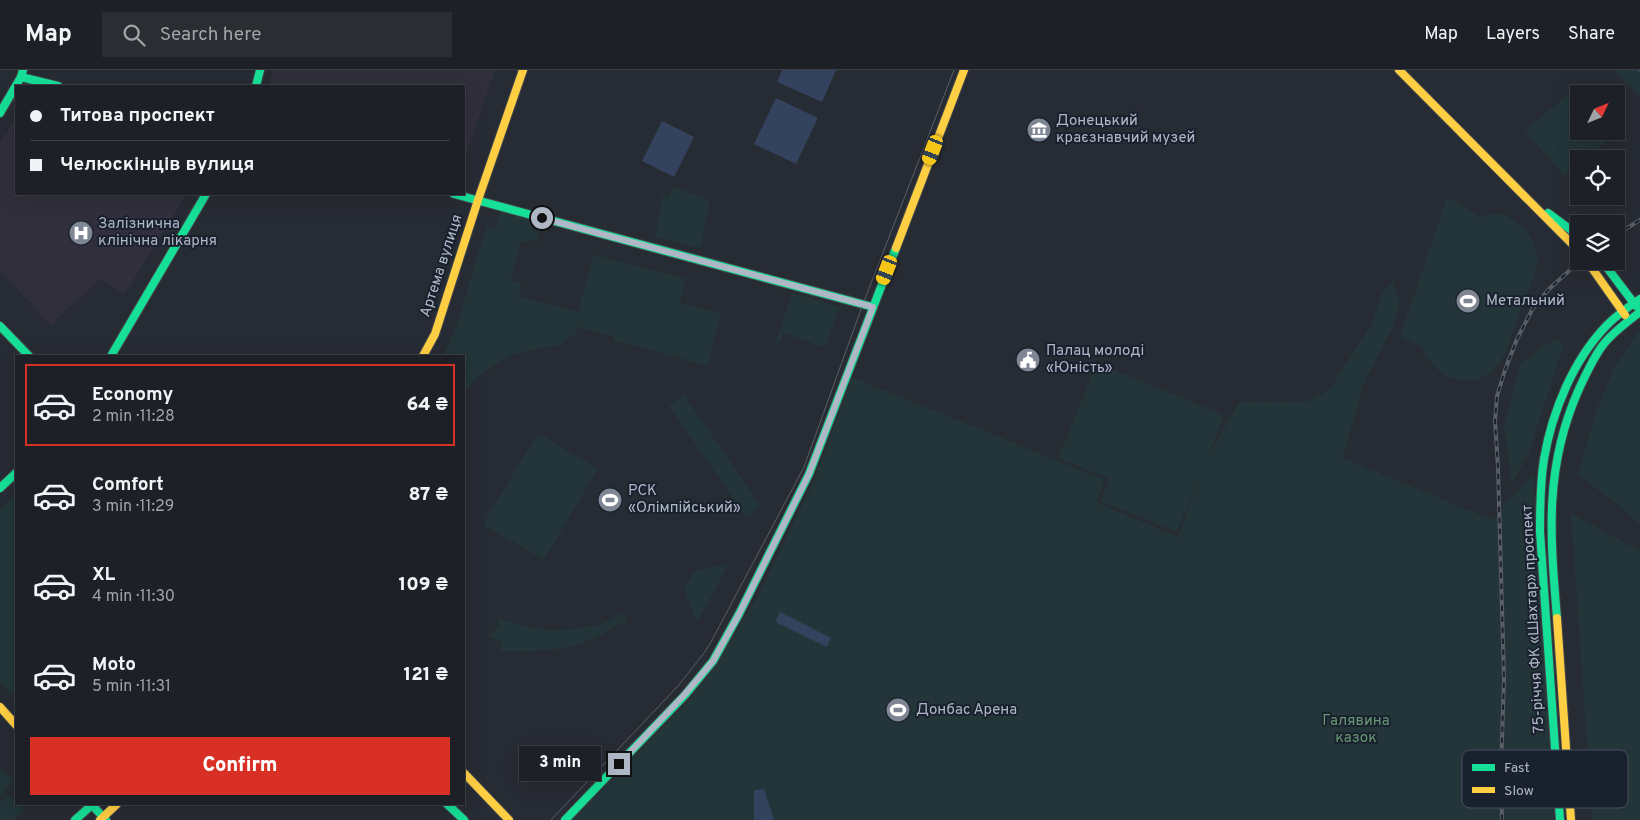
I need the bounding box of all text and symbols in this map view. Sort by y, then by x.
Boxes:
search box [102,12,452,57]
text: Map [25,20,72,50]
icon: search [120,21,148,49]
text: Search here [160,23,261,47]
text: Map [1424,23,1458,46]
text: Layers [1486,23,1540,46]
text: Share [1568,23,1615,46]
north arrow [1570,85,1625,140]
map controls [1570,85,1625,270]
text: Титова проспект [60,104,215,128]
place label: Донецький краєзнавчий музей [1056,112,1195,148]
museum icon: Донецький краєзнавчий музей [1026,117,1052,143]
car [920,133,945,167]
button: locate [1570,150,1625,205]
text: Челюскінців вулиця [60,153,254,177]
route start [531,207,553,229]
street label: Артема вулиця [416,212,468,320]
place label: Залізнична клінічна лікарня [98,215,217,251]
button: layers [1570,215,1625,270]
hospital icon: Залізнична клінічна лікарня [68,220,94,246]
car [874,253,899,287]
sports icon: Метальний [1455,288,1481,314]
place label: Метальний [1486,292,1565,311]
place label: Палац молоді «Юність» [1046,342,1144,378]
public building icon: Палац молоді «Юність» [1015,347,1041,373]
icon: car [32,383,77,428]
text: Economy [92,383,173,407]
text: 64 ₴ [406,393,448,417]
text: 2 min · 11:28 [92,407,175,427]
icon: car [32,473,77,518]
text: Comfort [92,473,164,497]
place label: РСК «Олімпійський» [628,482,741,518]
text: 87 ₴ [408,483,448,507]
sports icon: РСК «Олімпійський» [597,487,623,513]
text: 3 min · 11:29 [92,497,174,517]
street label: 75-річчя ФК «Шахтар» проспект [1519,504,1549,734]
icon: car [32,563,77,608]
text: XL [92,563,115,587]
text: 109 ₴ [398,573,448,597]
text: 4 min · 11:30 [92,587,175,607]
icon: car [32,653,77,698]
text: Moto [92,653,136,677]
text: 121 ₴ [403,663,448,687]
text: 5 min · 11:31 [92,677,171,697]
sports icon: Донбас Арена [885,697,911,723]
place label: Донбас Арена [916,701,1017,720]
park label: Галявина казок [1322,712,1390,748]
button: Confirm [30,737,450,795]
callout: 3 min [519,746,602,782]
legend [1462,750,1628,808]
text: 3 min [539,753,581,773]
route end [608,753,630,775]
text: Fast [1504,760,1530,777]
text: Slow [1504,783,1534,800]

